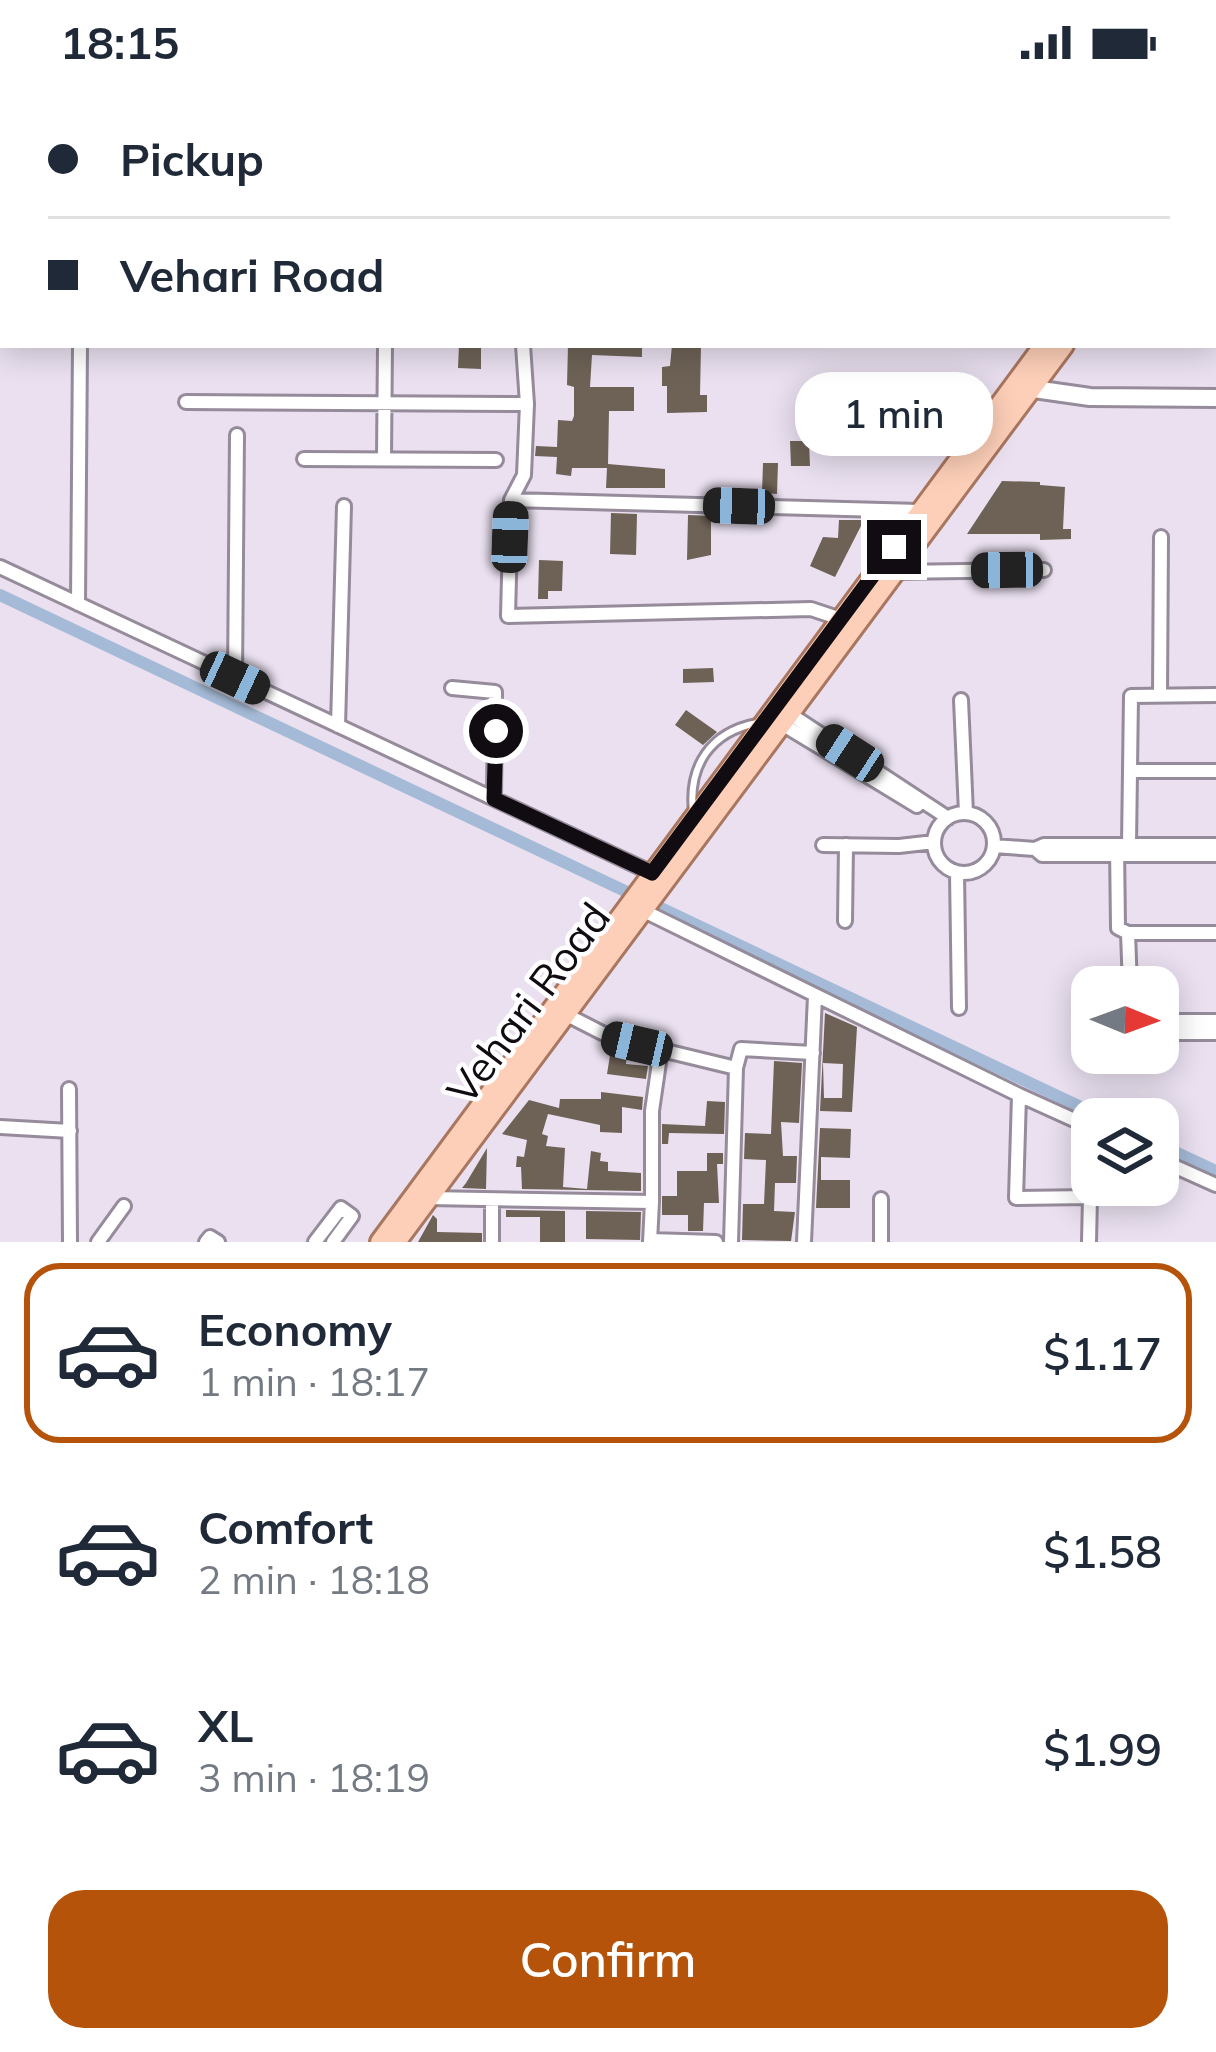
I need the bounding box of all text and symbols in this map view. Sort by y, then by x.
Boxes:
text: 18:15 [60,14,179,70]
text: Pickup [120,131,264,187]
text: Vehari Road [120,247,385,303]
callout: 1 min [795,373,993,457]
text: 1 min [843,389,945,438]
car [702,487,776,525]
car [491,500,529,574]
route end [867,520,921,574]
car [971,551,1043,589]
car [195,646,275,710]
route start [469,704,523,758]
car [810,718,890,788]
street label: Vehari Road [435,892,621,1114]
north arrow [1071,966,1179,1074]
map controls [1071,966,1179,1206]
car [598,1018,676,1070]
button: layers [1071,1098,1179,1206]
icon: car [54,1299,162,1407]
text: Economy [198,1301,392,1357]
text: $1.17 [1043,1325,1162,1381]
text: 1 min · 18:17 [198,1357,430,1406]
icon: car [54,1497,162,1605]
text: Comfort [198,1499,373,1555]
text: $1.58 [1043,1523,1162,1579]
text: 2 min · 18:18 [198,1555,430,1604]
icon: car [54,1695,162,1803]
text: XL [198,1697,253,1753]
text: $1.99 [1043,1721,1162,1777]
text: 3 min · 18:19 [198,1753,430,1802]
button: Confirm [48,1890,1168,2028]

